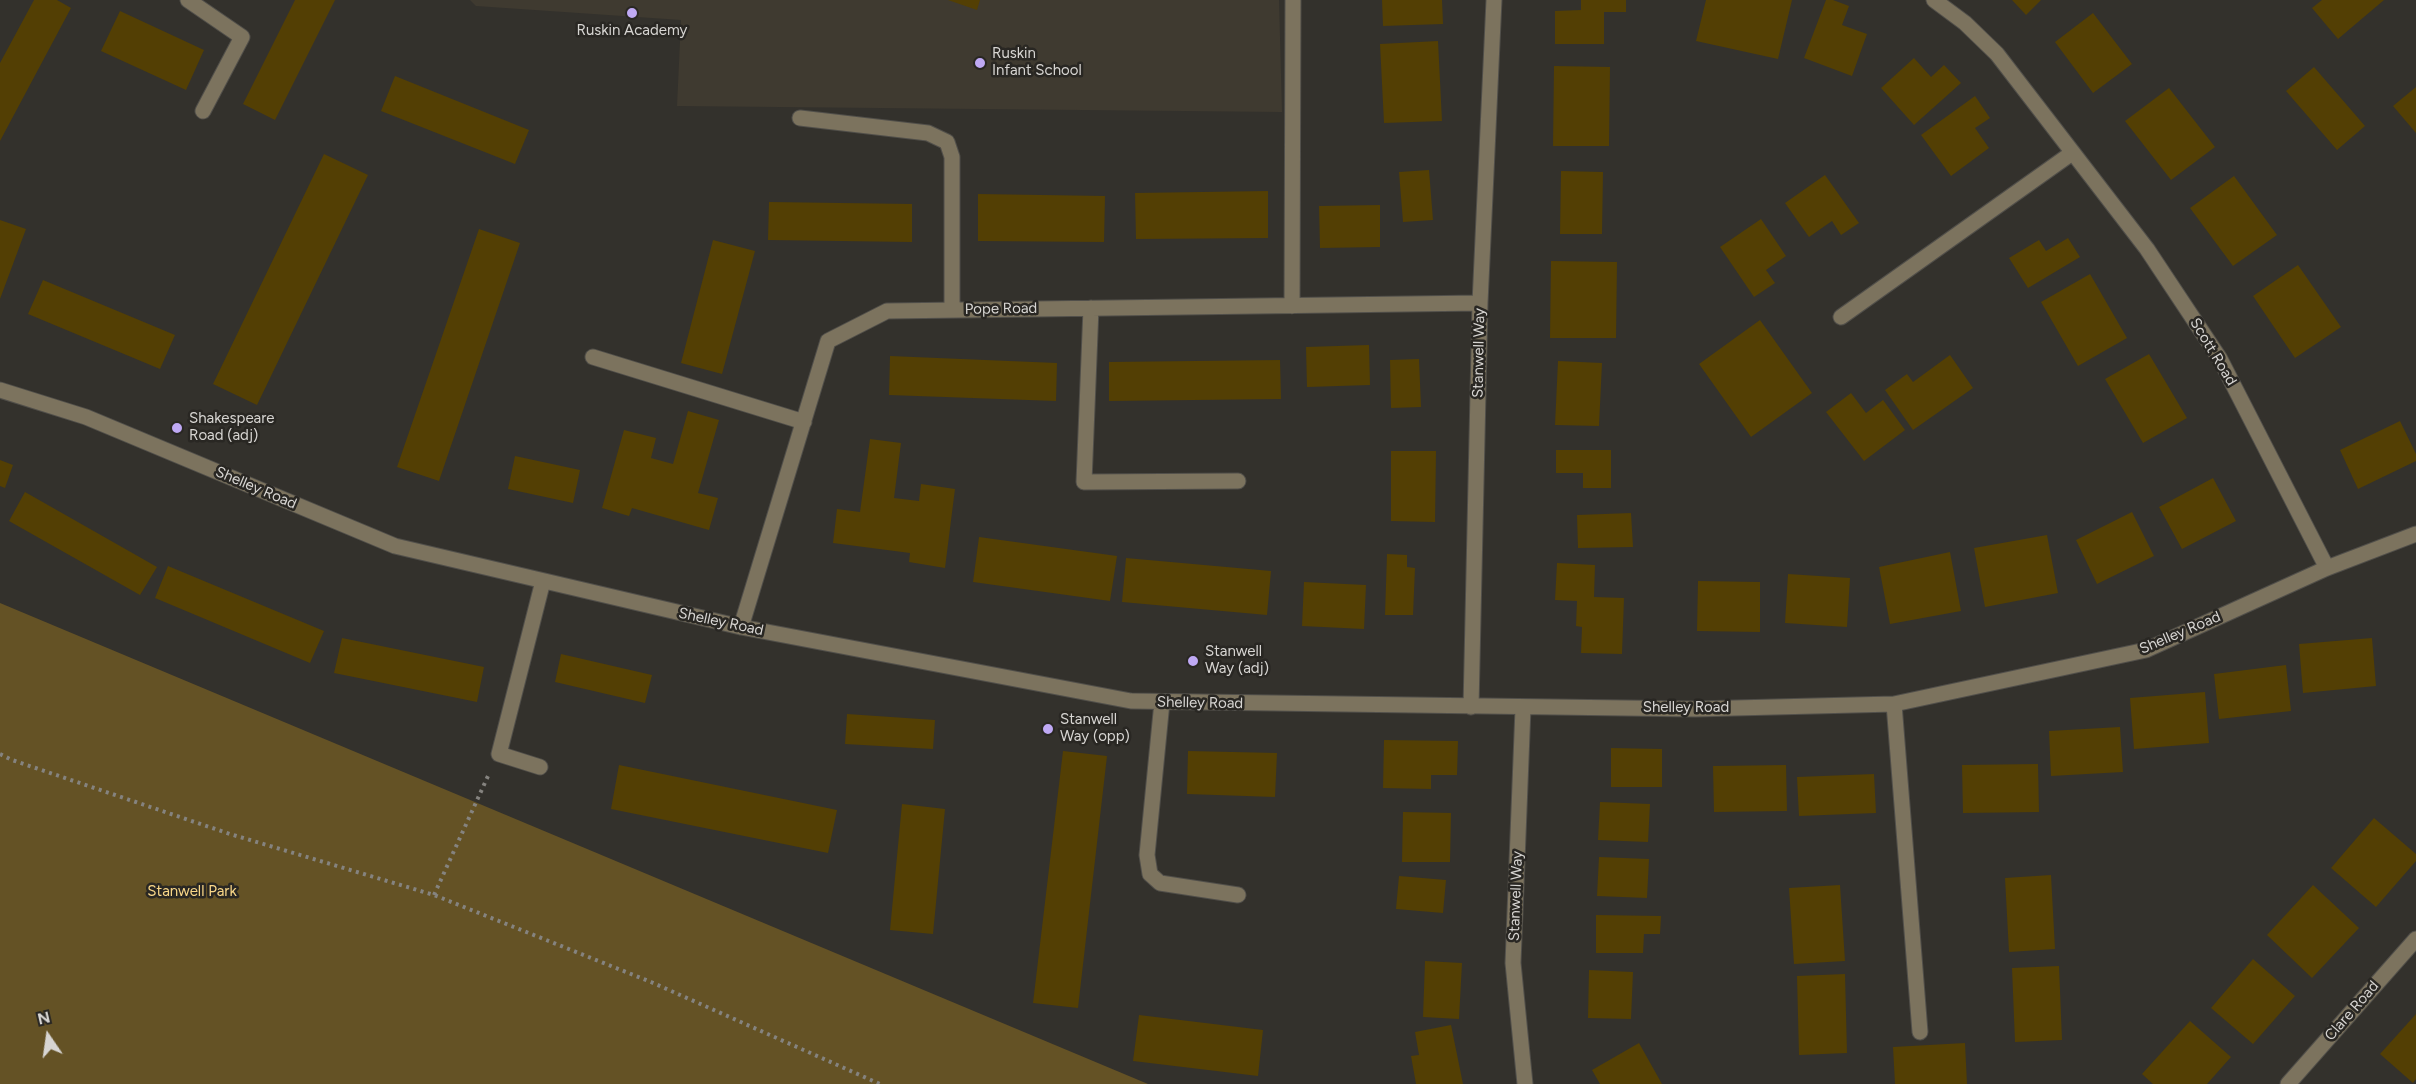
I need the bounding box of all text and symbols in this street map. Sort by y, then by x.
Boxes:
marker: Ruskin Academy [625,6,639,20]
place label: Ruskin Academy [577,22,687,40]
place label: Ruskin Infant School [992,45,1082,80]
marker: Ruskin Infant School [973,56,987,70]
street label: Pope Road [965,299,1037,319]
street label: Stanwell Way [1469,308,1489,398]
street label: Scott Road [2186,315,2240,389]
place label: Shakespeare Road (adj) [189,410,274,445]
marker: Shakespeare Road (adj) [170,421,184,435]
street label: Shelley Road [213,463,299,513]
street label: Shelley Road [677,604,765,640]
street label: Shelley Road [2137,608,2223,658]
place label: Stanwell Way (adj) [1205,643,1269,678]
marker: Stanwell Way (adj) [1186,654,1200,668]
street label: Shelley Road [1157,693,1243,713]
street label: Shelley Road [1643,699,1729,717]
place label: Stanwell Way (opp) [1060,711,1130,746]
marker: Stanwell Way (opp) [1041,722,1055,736]
street label: Stanwell Way [1505,851,1527,941]
park label: Stanwell Park [147,883,237,901]
street label: Clare Road [2321,977,2383,1045]
north arrow [18,1006,78,1066]
text: N [36,1007,52,1029]

